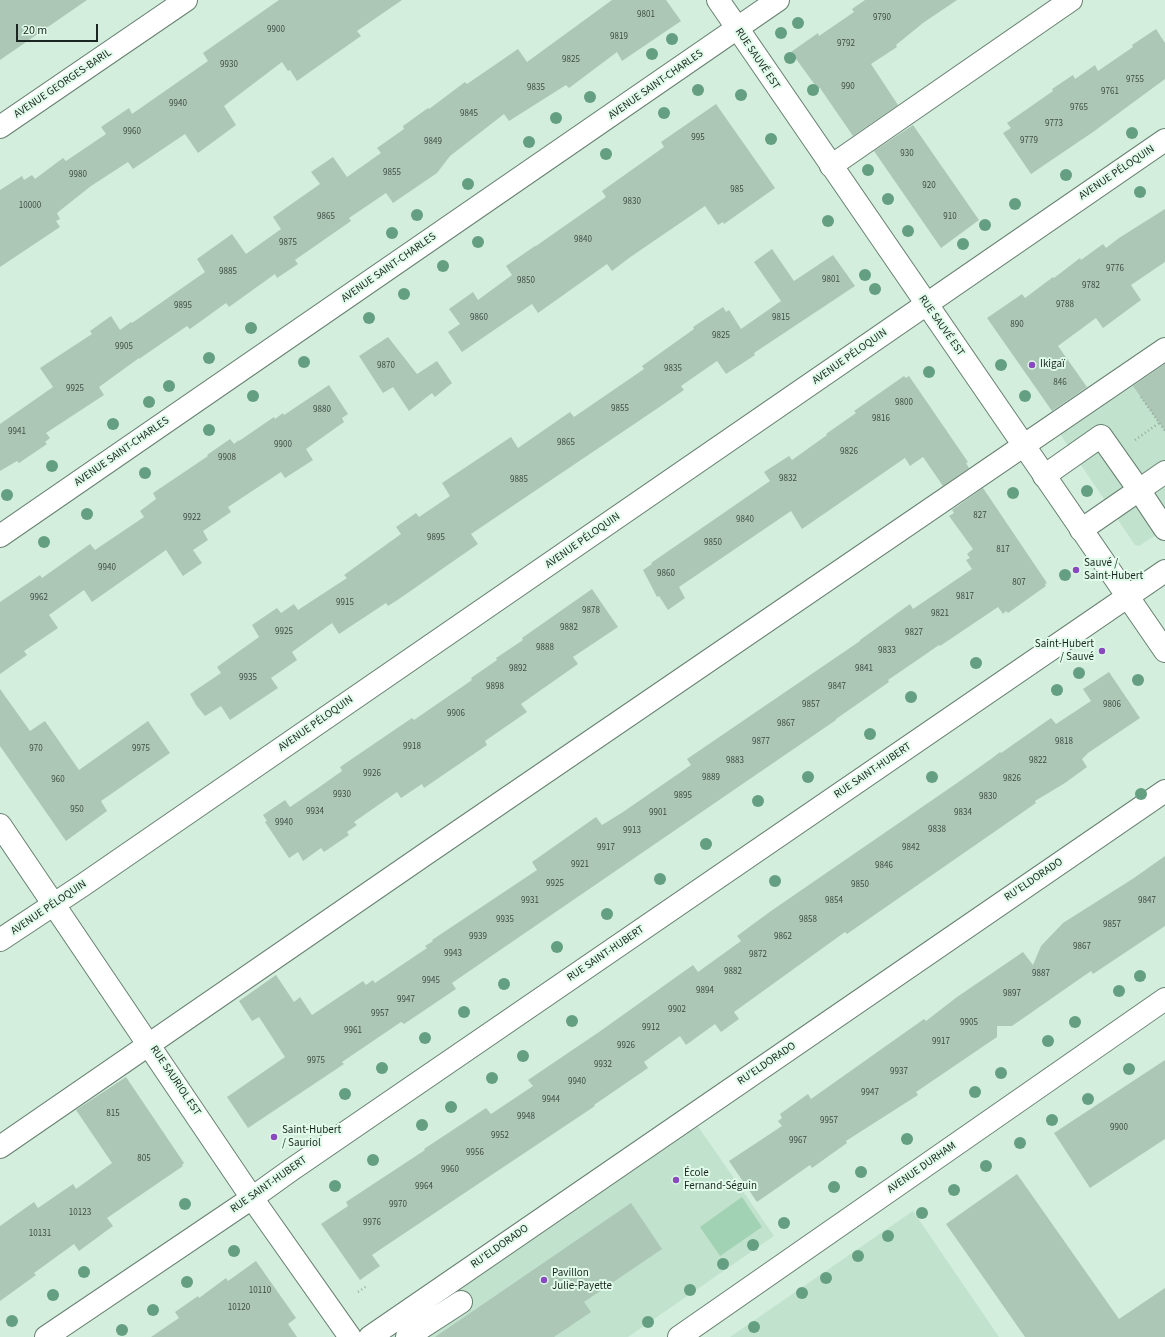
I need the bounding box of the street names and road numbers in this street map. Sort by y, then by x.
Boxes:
street label: RUE SAUVÉ EST [732,26,782,92]
street label: AVENUE GEORGES-BARIL [12,46,114,122]
street label: AVENUE SAINT-CHARLES [606,47,706,123]
street label: AVENUE PÉLOQUIN [1077,143,1157,203]
street label: AVENUE SAINT-CHARLES [339,230,439,306]
street label: RUE SAUVÉ EST [915,293,967,359]
street label: AVENUE PÉLOQUIN [810,326,890,388]
street label: AVENUE SAINT-CHARLES [72,414,172,490]
street label: AVENUE PÉLOQUIN [543,510,623,572]
street label: AVENUE PÉLOQUIN [276,693,356,755]
street label: RUE SAINT-HUBERT [832,740,914,802]
street label: RU’ELDORADO [1002,856,1066,904]
street label: AVENUE PÉLOQUIN [9,878,89,938]
street label: RUE SAINT-HUBERT [565,923,647,985]
street label: RU’ELDORADO [735,1040,799,1088]
street label: RUE SAURIOL EST [147,1044,203,1118]
street label: AVENUE DURHAM [885,1139,959,1197]
street label: RUE SAINT-HUBERT [228,1154,310,1216]
street label: RU’ELDORADO [469,1222,531,1272]

